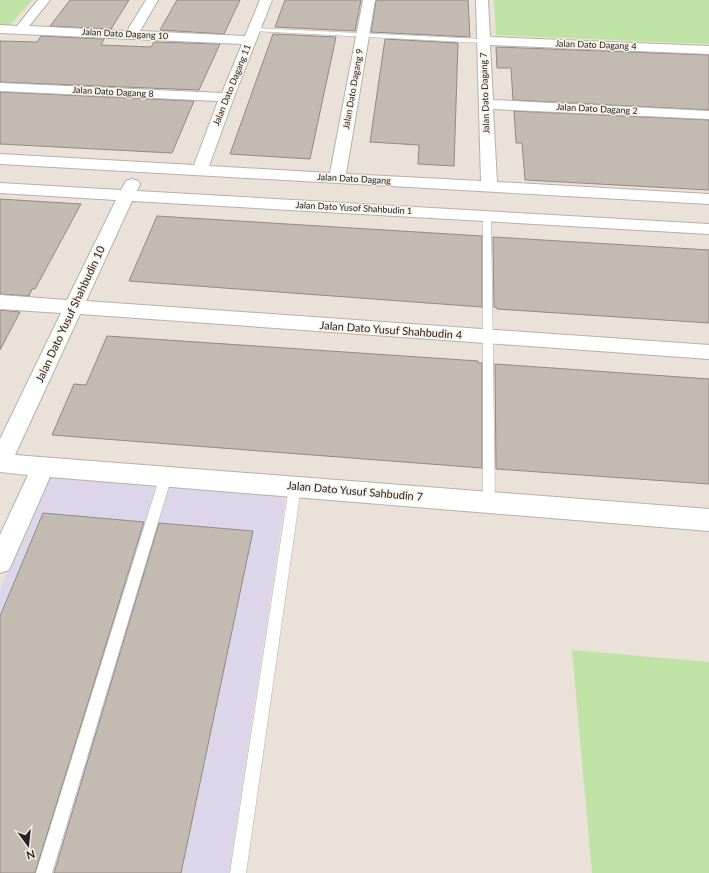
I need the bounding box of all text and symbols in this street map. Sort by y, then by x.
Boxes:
street label: Jalan Dato Dagang 10 [82,26,169,41]
street label: Jalan Dato Dagang 4 [555,38,637,51]
street label: Jalan Dato Dagang 11 [210,43,253,127]
street label: Jalan Dato Dagang 9 [340,48,365,130]
street label: Jalan Dato Dagang 7 [478,52,491,134]
street label: Jalan Dato Dagang 8 [72,84,154,99]
street label: Jalan Dato Dagang 2 [556,101,638,116]
street label: Jalan Dato Dagang [317,171,391,186]
street label: Jalan Dato Yusof Shahbudin 1 [296,199,413,216]
street label: Jalan Dato Yusuf Shahbudin 10 [32,243,107,384]
street label: Jalan Dato Yusuf Shahbudin 4 [319,318,463,341]
street label: Jalan Dato Yusuf Sahbudin 7 [287,478,424,503]
north arrow [8,825,48,865]
text: N [25,848,36,863]

